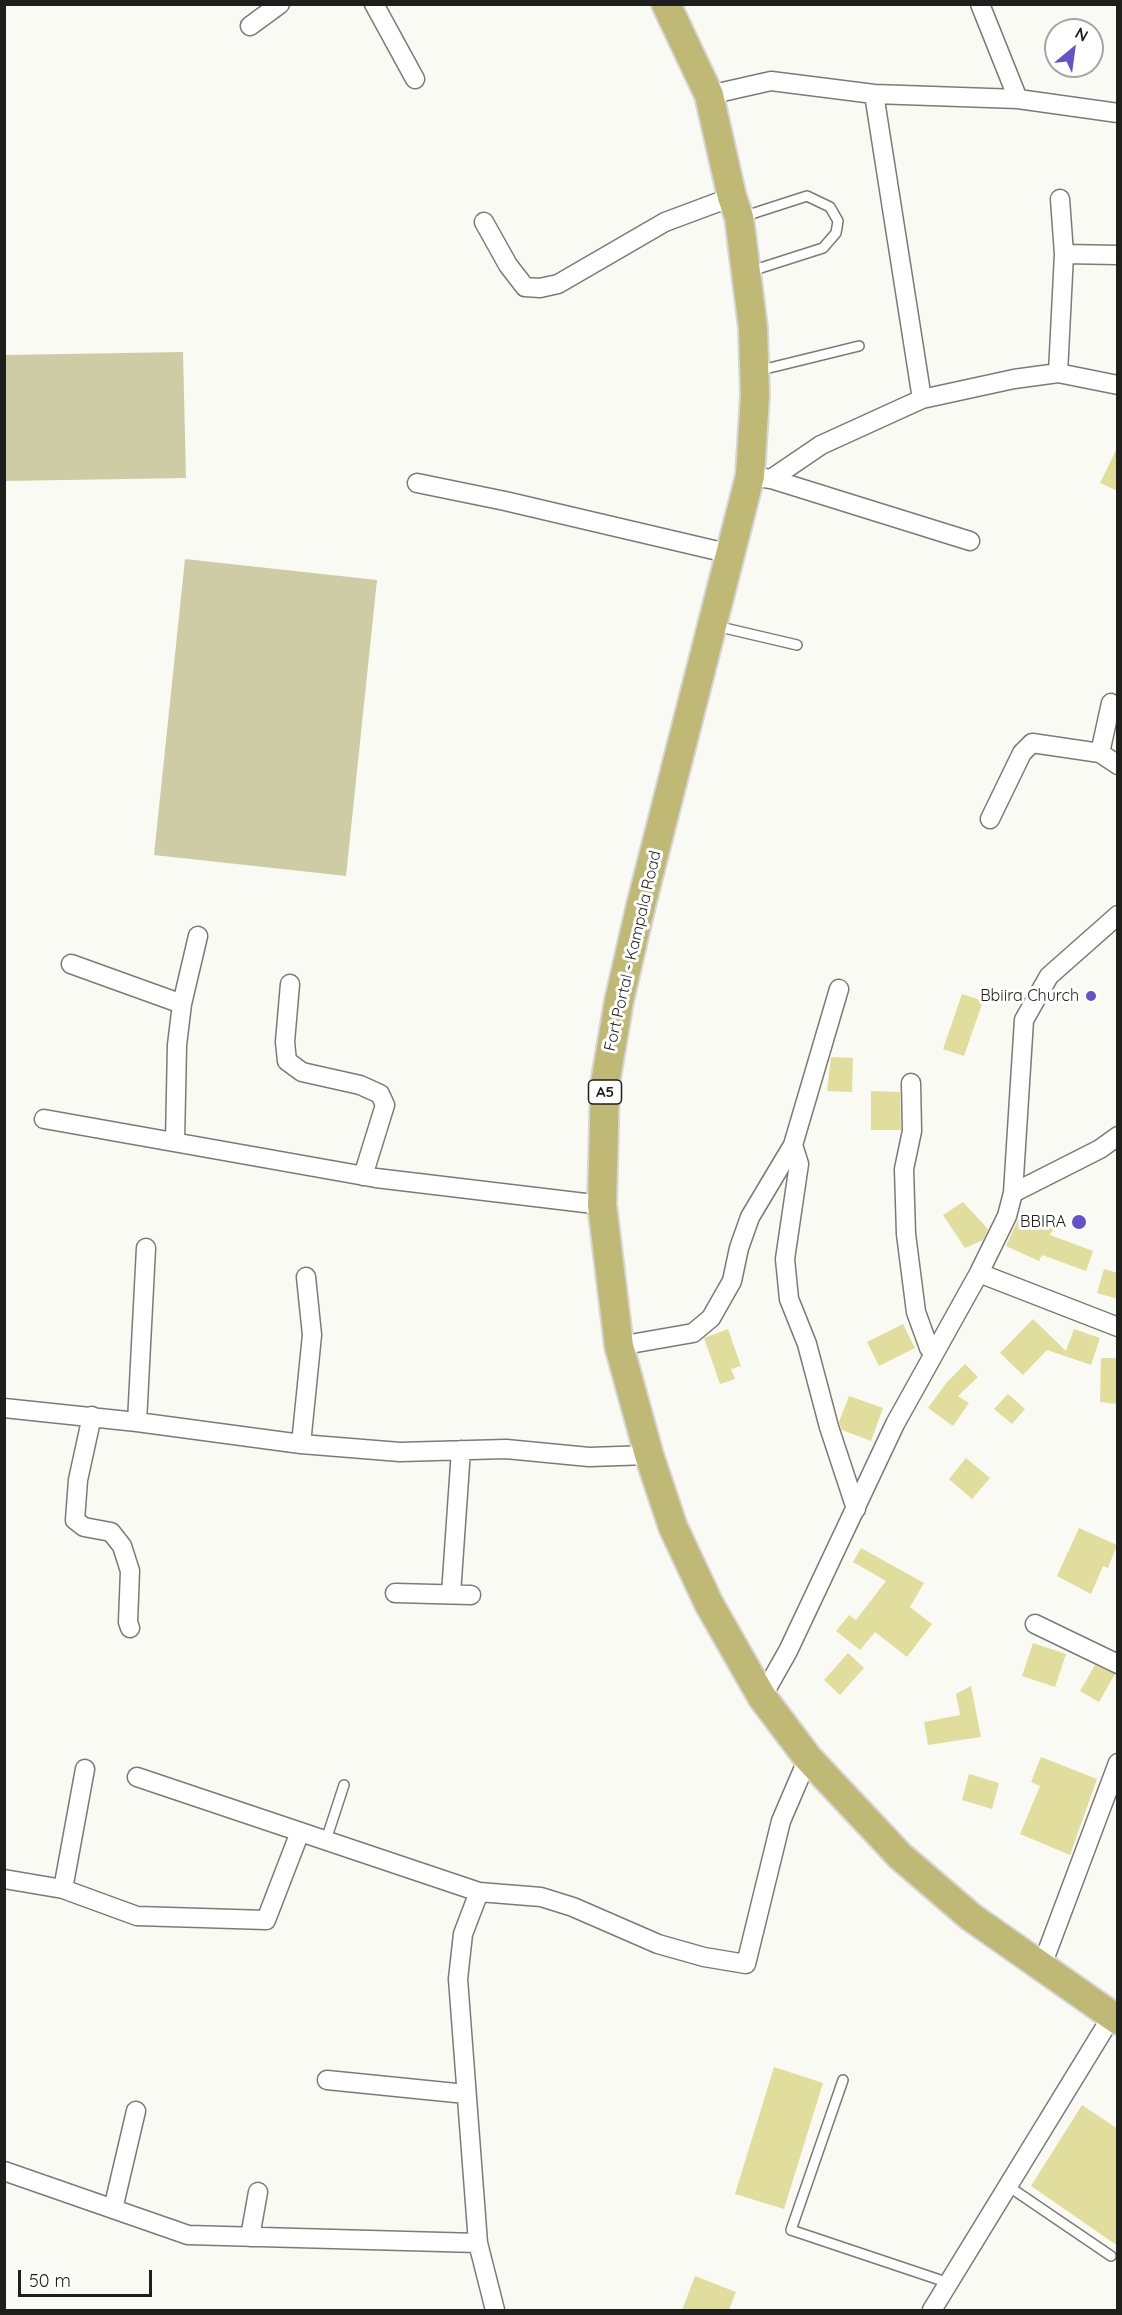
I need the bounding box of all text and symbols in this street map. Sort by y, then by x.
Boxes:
north arrow [1044,18,1104,78]
text: N [1072,22,1092,46]
street label: Fort Portal - Kampala Road [601,849,665,1053]
place label: Bbiira Church [980,986,1079,1006]
marker: Bbiira Church [1084,989,1098,1003]
road number: A5 [588,1080,622,1104]
place label: BBIRA [1020,1212,1066,1232]
marker: BBIRA [1070,1213,1088,1231]
scale bar [21,2258,154,2296]
text: 50 m [29,2269,71,2292]

